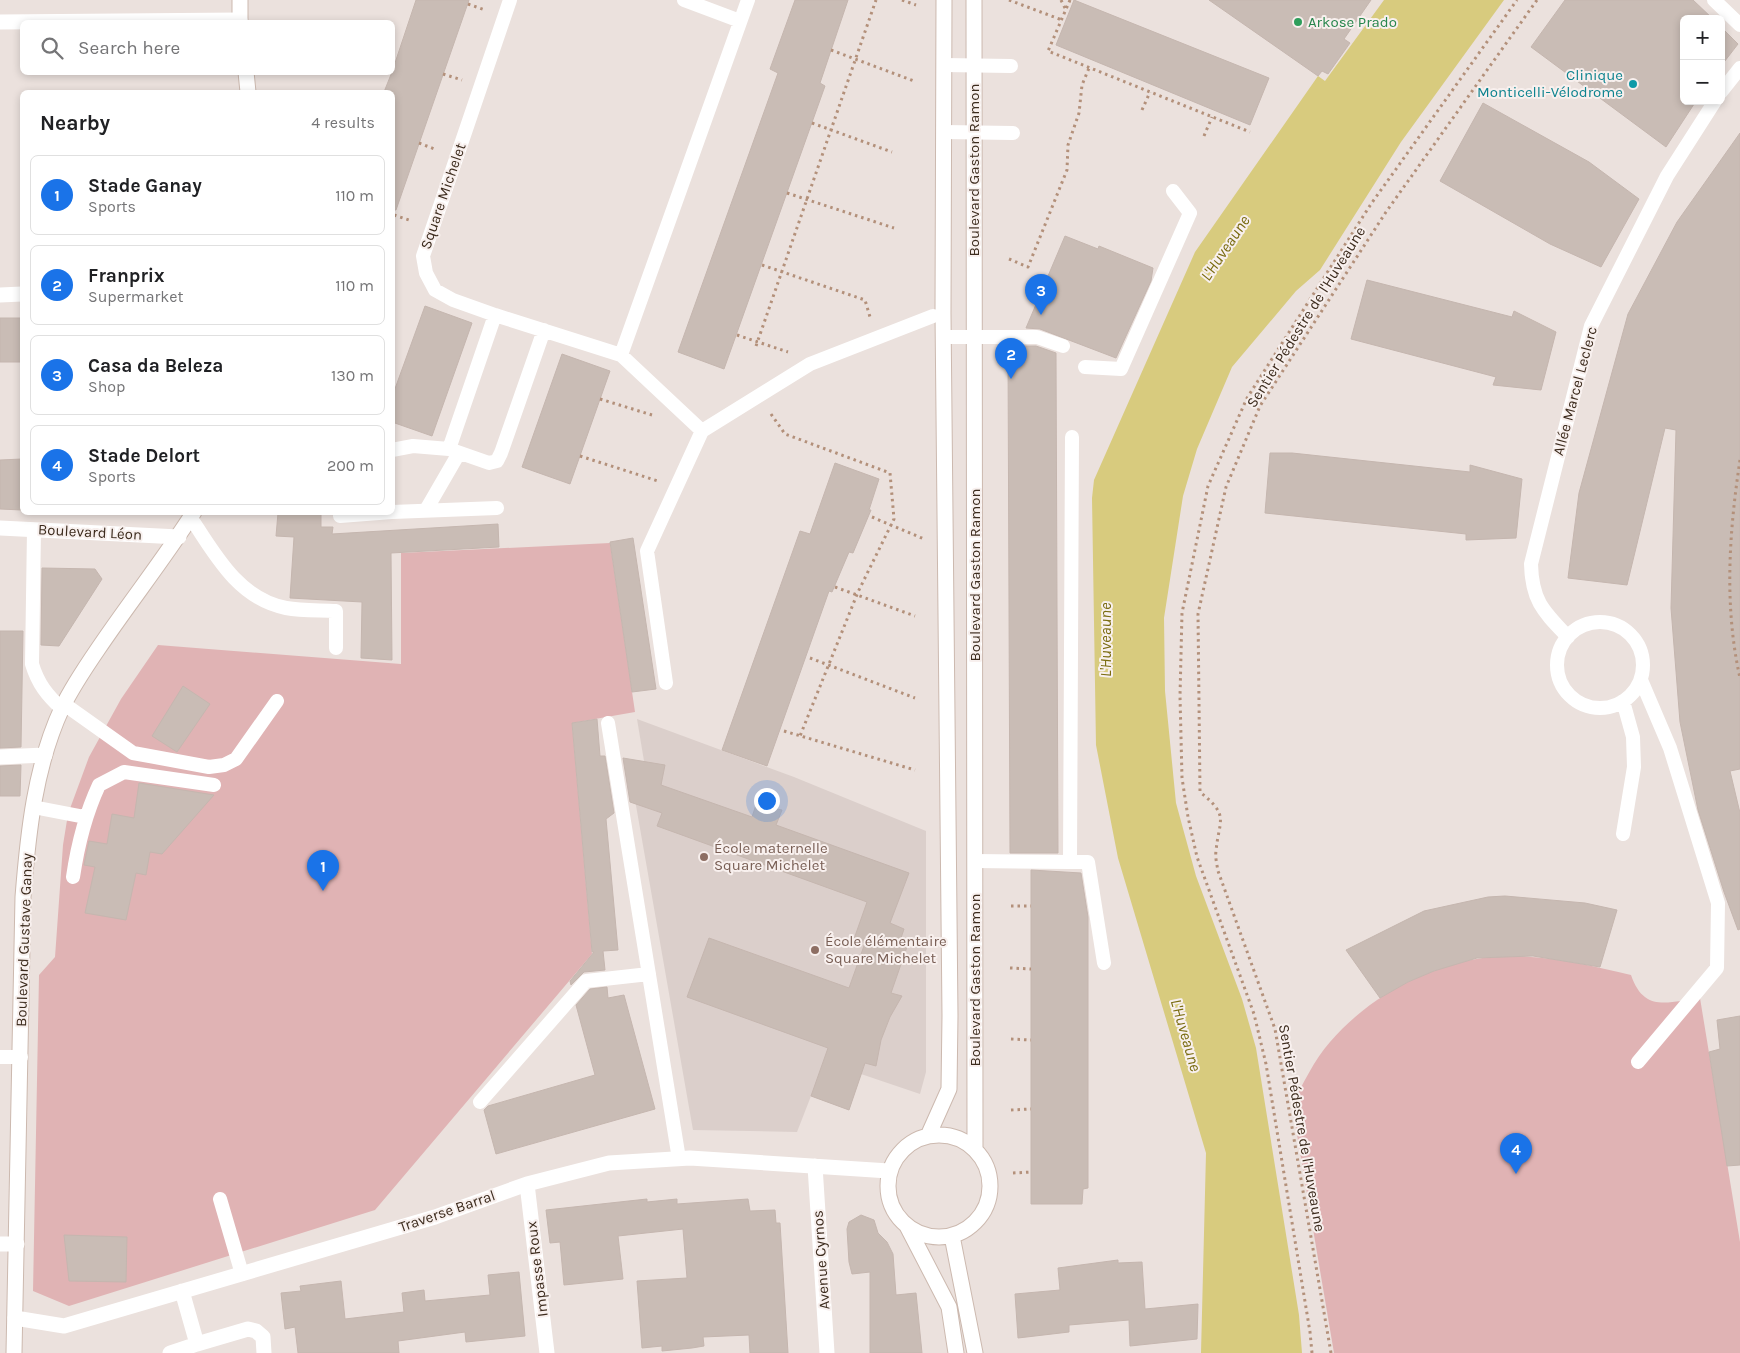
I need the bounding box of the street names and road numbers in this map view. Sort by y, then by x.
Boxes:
street label: Boulevard Gaston Ramon [965,83,983,257]
street label: Square Michelet [416,140,470,251]
street label: Sentier Pédestre de l'Huveaune [1243,223,1369,411]
street label: Allée Marcel Leclerc [1549,324,1601,458]
street label: Boulevard Gaston Ramon [966,488,984,662]
street label: Boulevard Léon [38,520,142,544]
street label: Boulevard Gustave Ganay [12,853,36,1027]
street label: Boulevard Gaston Ramon [966,893,984,1067]
street label: Sentier Pédestre de l'Huveaune [1275,1023,1329,1233]
street label: Traverse Barral [396,1186,498,1236]
street label: Avenue Cyrnos [809,1210,833,1310]
street label: Impasse Roux [522,1220,552,1318]

